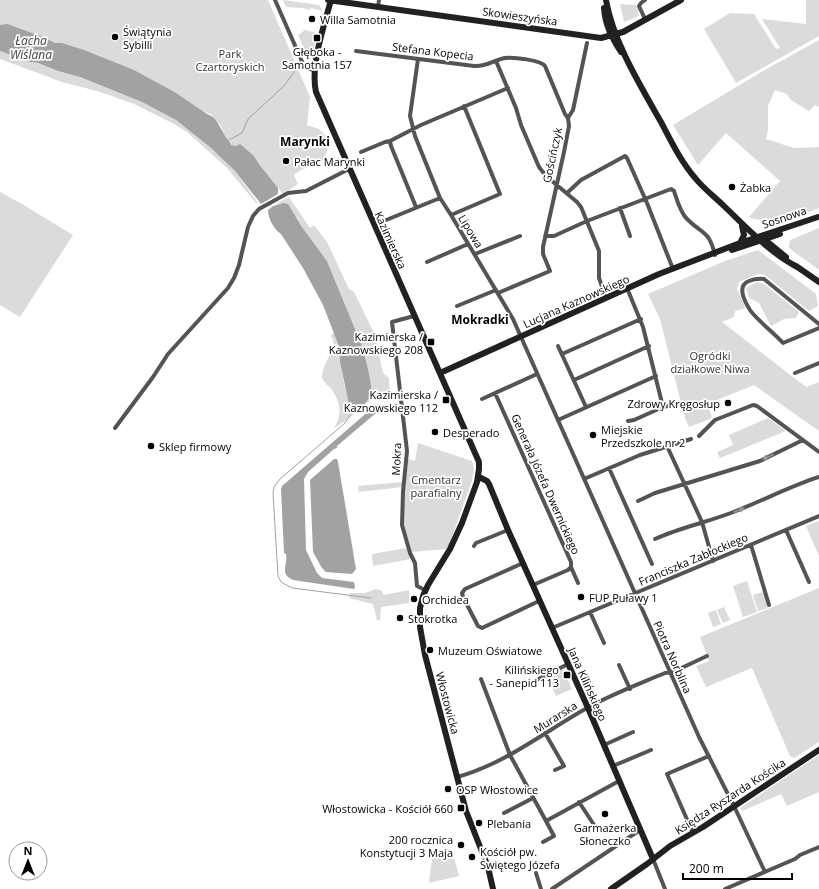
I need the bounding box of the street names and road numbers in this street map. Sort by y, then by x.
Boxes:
street label: Skowieszyńska [481,3,559,29]
street label: Stefana Kopecia [391,39,475,63]
street label: Gościńczyk [539,126,565,184]
street label: Sosnowa [760,202,808,232]
street label: Kazimierska [372,209,410,271]
street label: Lipowa [455,211,487,251]
street label: Lucjana Kaznowskiego [520,271,632,331]
street label: Generała Józefa Dwernickiego [508,411,584,557]
street label: Mokra [388,442,404,476]
street label: Franciszka Zabłockiego [636,529,750,589]
street label: Piotra Norblina [650,618,696,696]
street label: Jana Kilińskiego [565,644,611,724]
street label: Włostowicka [432,670,464,736]
street label: Murarska [530,698,580,736]
street label: Księdza Ryszarda Kościka [672,754,788,838]

